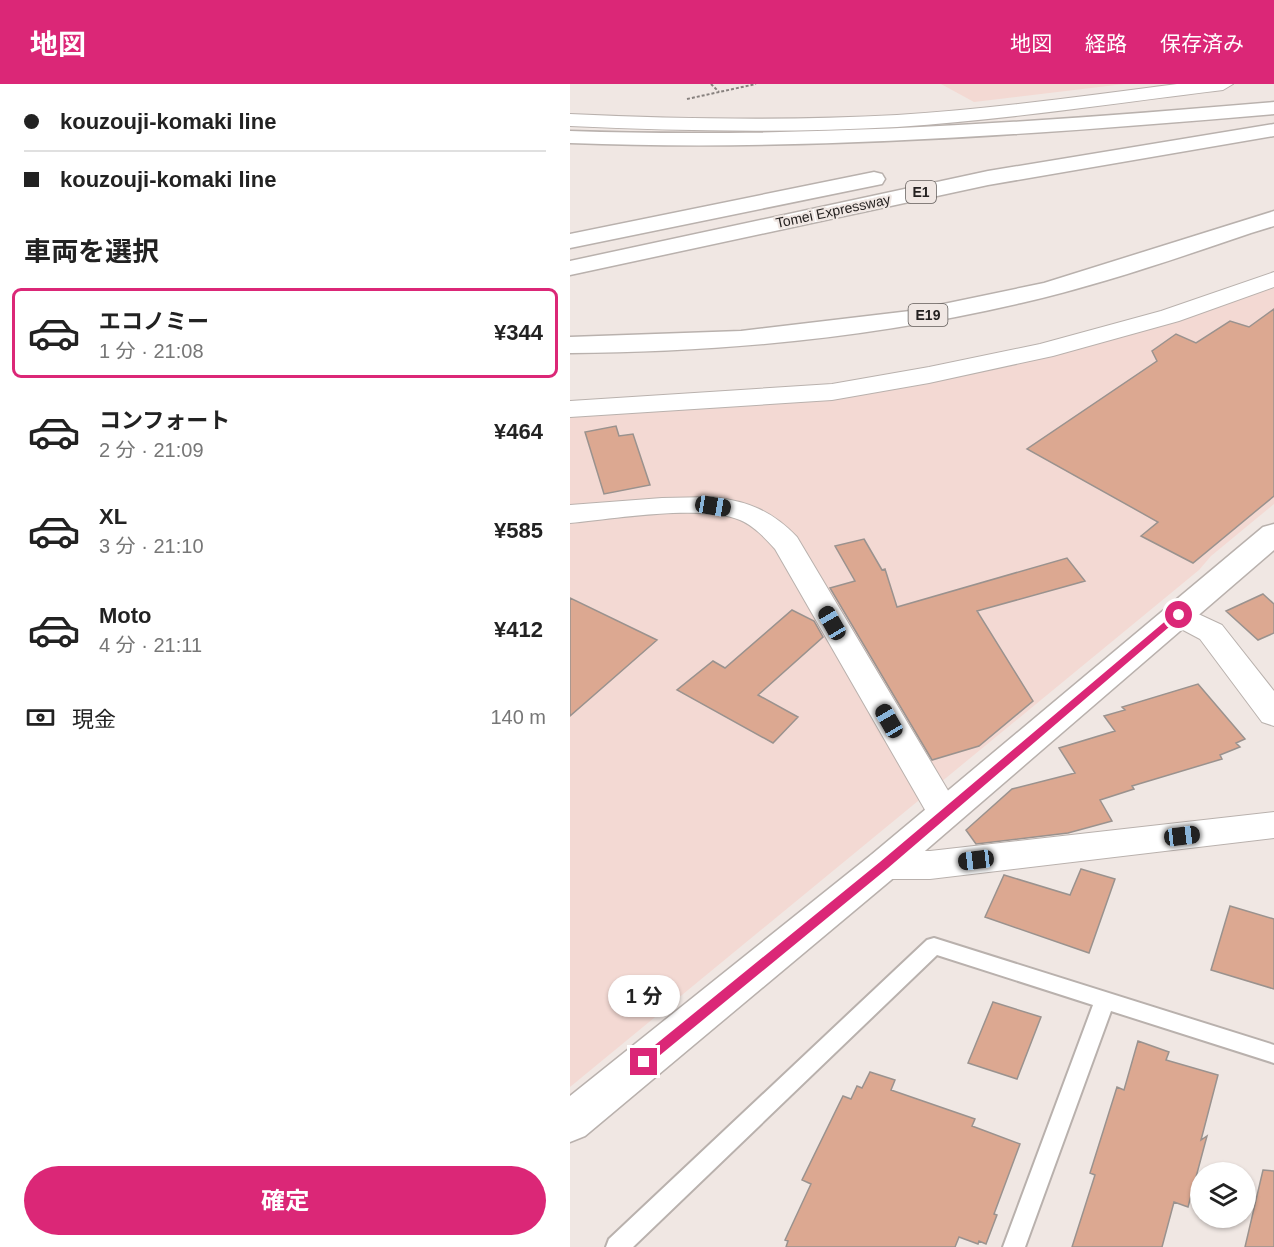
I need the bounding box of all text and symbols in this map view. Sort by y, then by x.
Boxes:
text: 地図 [30,29,86,60]
text: 地図 [1010,32,1052,55]
text: 経路 [1085,32,1127,55]
text: 保存済み [1160,32,1244,55]
text: kouzouji-komaki line [60,109,276,134]
text: kouzouji-komaki line [60,167,276,192]
road number: E1 [906,181,936,203]
street label: Tomei Expressway [774,191,892,231]
text: 車両を選択 [24,237,159,267]
road number: E19 [908,304,948,326]
icon: car [27,306,81,360]
text: エコノミー [99,309,209,334]
text: ¥344 [494,320,543,345]
text: 1 分 · 21:08 [99,340,204,362]
icon: car [27,405,81,459]
text: コンフォート [99,408,230,433]
text: ¥464 [494,419,543,444]
text: 2 分 · 21:09 [99,439,204,461]
car [694,494,732,518]
icon: car [27,504,81,558]
text: XL [99,504,127,529]
text: ¥585 [494,518,543,543]
text: 3 分 · 21:10 [99,535,204,557]
route start [1165,601,1192,628]
icon: car [27,603,81,657]
text: Moto [99,603,152,628]
car [815,603,849,643]
text: ¥412 [494,617,543,642]
text: 4 分 · 21:11 [99,634,202,656]
icon: cash [24,701,57,734]
car [872,701,906,741]
text: 140 m [490,706,546,728]
text: 現金 [72,707,116,732]
car [1163,825,1201,847]
car [957,849,995,871]
callout: 1 分 [608,975,680,1017]
text: 1 分 [626,985,662,1007]
route end [630,1048,657,1075]
map controls [1190,1162,1256,1228]
button: layers [1190,1162,1256,1228]
button: 確定 [24,1166,546,1235]

